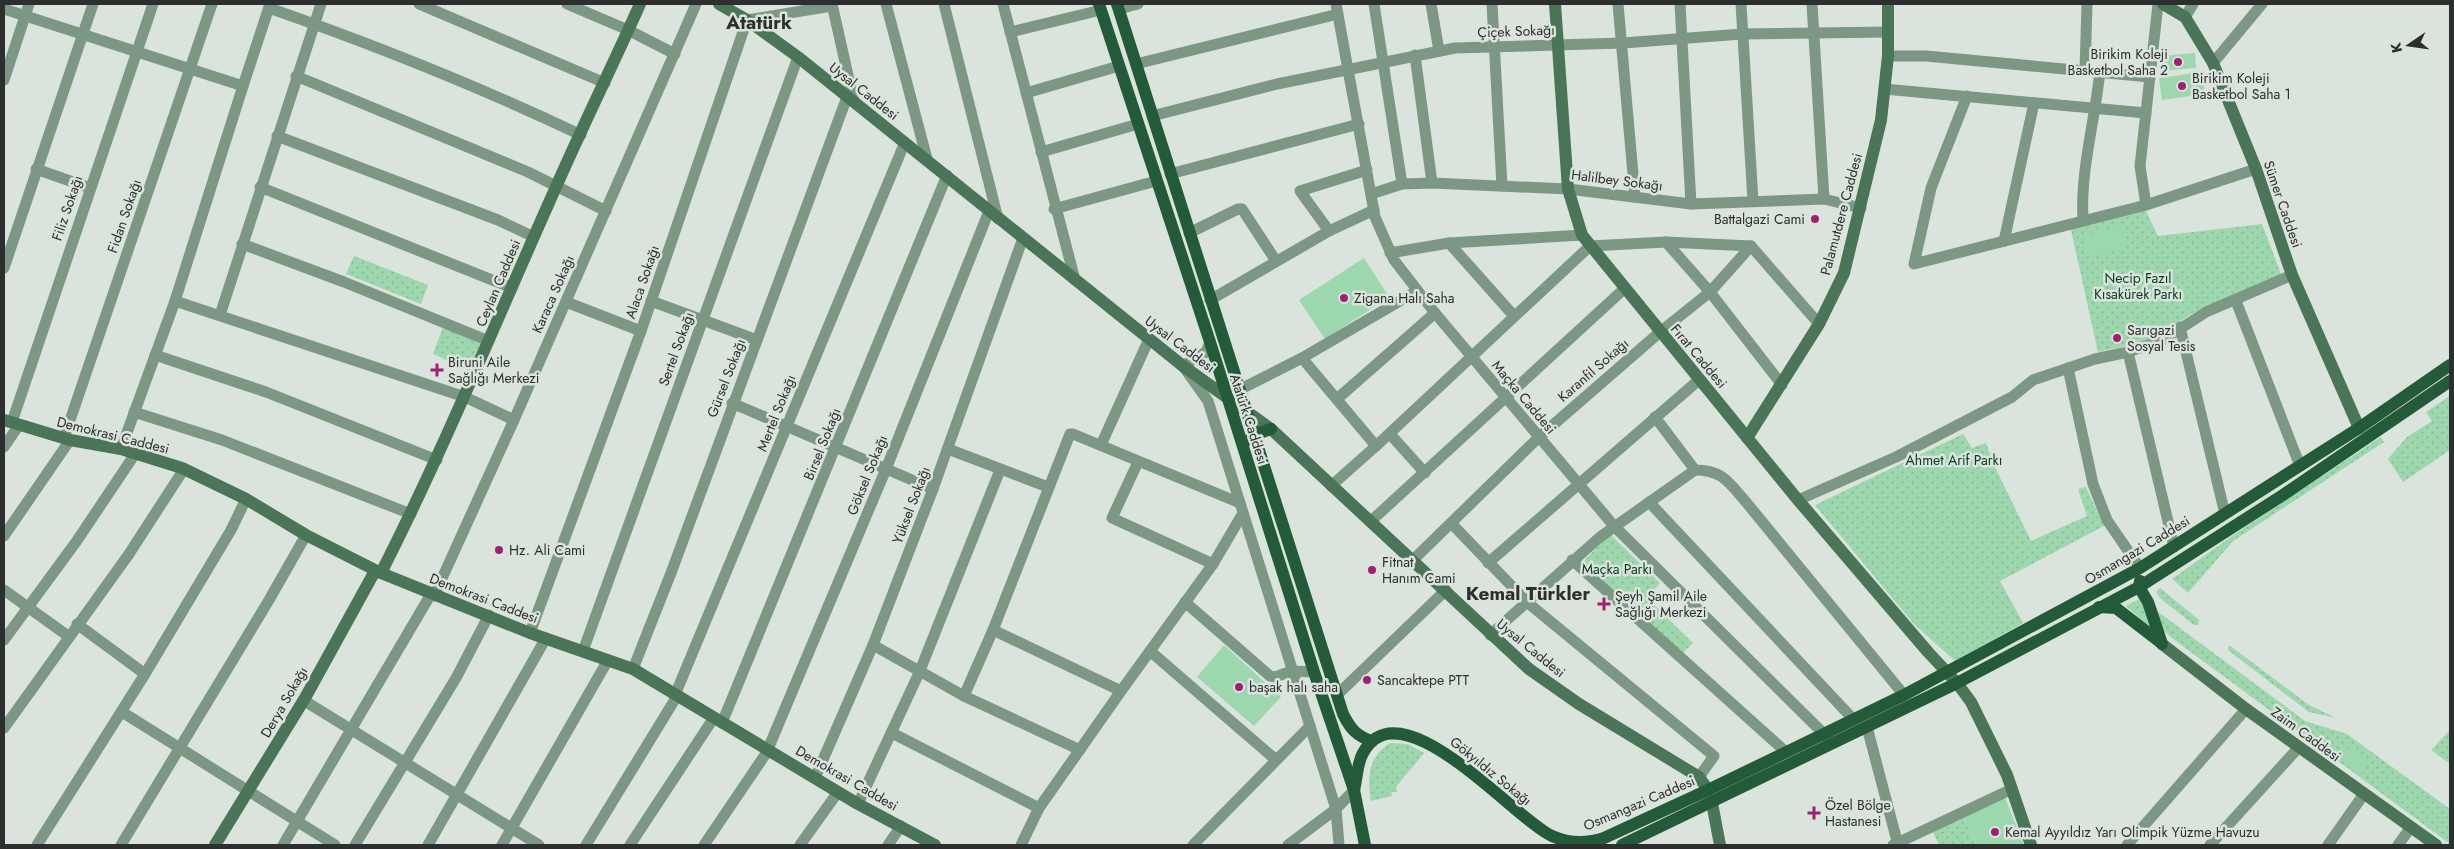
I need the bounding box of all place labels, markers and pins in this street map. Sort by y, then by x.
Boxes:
place label: Birikim Koleji Basketbol Saha 2 [2068,44,2168,80]
marker: Birikim Koleji Basketbol Saha 2 [2172,56,2184,68]
place label: Birikim Koleji Basketbol Saha 1 [2192,68,2291,104]
marker: Birikim Koleji Basketbol Saha 1 [2176,80,2188,92]
place label: Battalgazi Cami [1714,209,1805,229]
marker: Battalgazi Cami [1809,213,1821,225]
place label: Zigana Halı Saha [1354,288,1455,308]
marker: Zigana Halı Saha [1338,292,1350,304]
place label: Sarıgazi Sosyal Tesis [2127,320,2196,356]
marker: Sarıgazi Sosyal Tesis [2111,332,2123,344]
place label: Biruni Aile Sağlığı Merkezi [448,352,539,388]
marker: Biruni Aile Sağlığı Merkezi [430,363,444,377]
place label: Hz. Ali Cami [509,540,585,560]
marker: Hz. Ali Cami [493,544,505,556]
place label: Fitnat Hanım Cami [1382,552,1456,588]
marker: Fitnat Hanım Cami [1366,564,1378,576]
place label: Şeyh Şamil Aile Sağlığı Merkezi [1615,586,1707,622]
marker: Şeyh Şamil Aile Sağlığı Merkezi [1597,597,1611,611]
place label: Sancaktepe PTT [1377,670,1469,690]
marker: Sancaktepe PTT [1361,674,1373,686]
place label: başak halı saha [1249,677,1338,697]
marker: başak halı saha [1233,681,1245,693]
place label: Özel Bölge Hastanesi [1825,795,1891,831]
marker: Özel Bölge Hastanesi [1807,806,1821,820]
place label: Kemal Ayyıldız Yarı Olimpik Yüzme Havuzu [2005,822,2260,842]
marker: Kemal Ayyıldız Yarı Olimpik Yüzme Havuzu [1989,826,2001,838]

